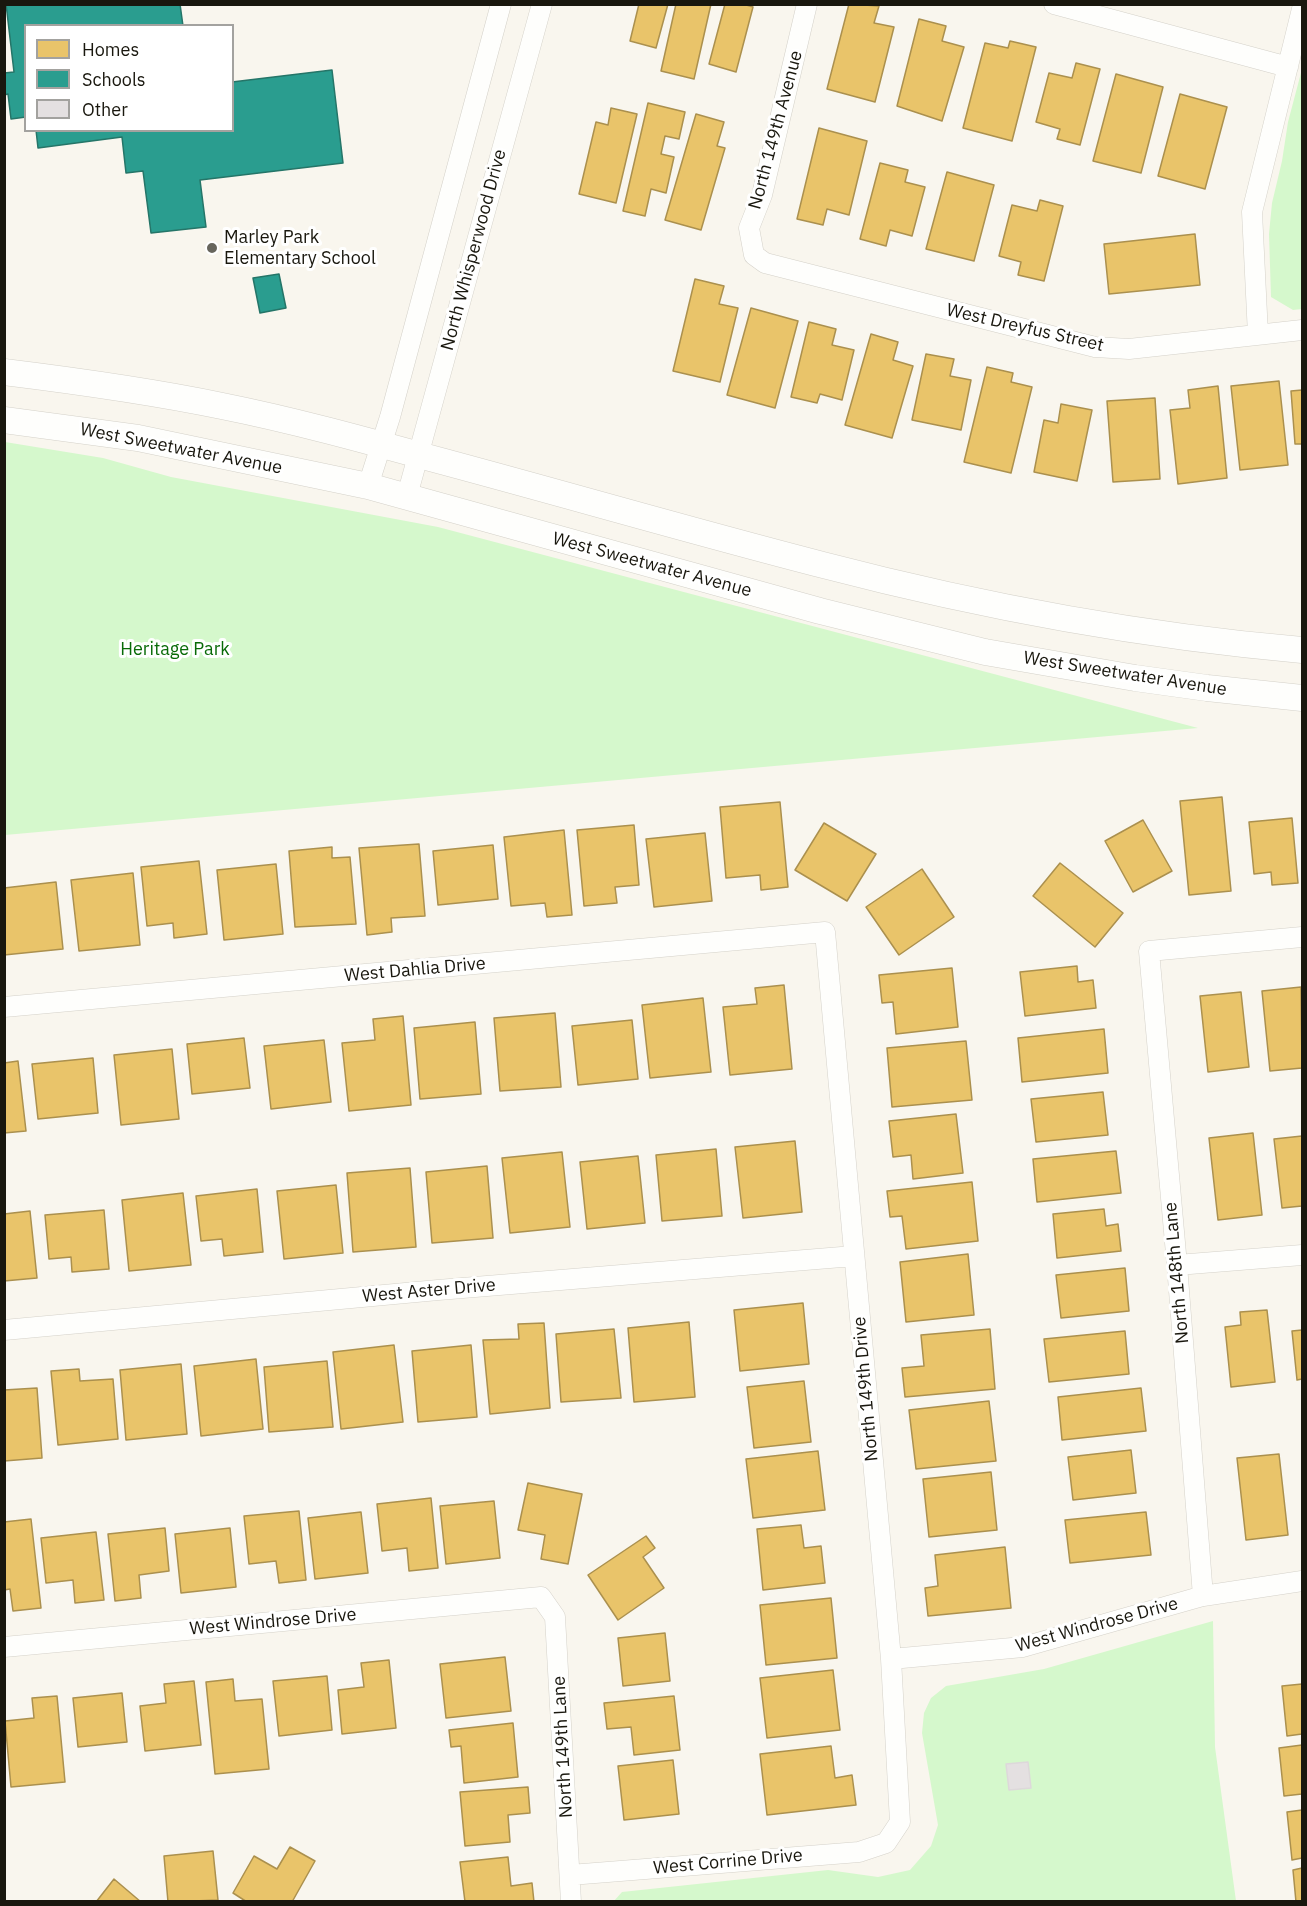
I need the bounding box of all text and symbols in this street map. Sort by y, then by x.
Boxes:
legend [24,24,234,132]
text: Homes [82,38,139,61]
street label: North 149th Avenue [744,48,808,212]
text: Schools [82,68,146,91]
text: Other [82,98,128,121]
street label: North Whisperwood Drive [437,147,511,353]
place label: Marley Park Elementary School [224,227,376,270]
marker: Marley Park Elementary School [205,241,219,255]
street label: West Dreyfus Street [944,299,1106,357]
street label: West Sweetwater Avenue [78,419,284,479]
street label: West Sweetwater Avenue [550,528,754,602]
park label: Heritage Park [120,639,230,661]
street label: West Sweetwater Avenue [1022,647,1228,701]
street label: West Dahlia Drive [343,953,487,987]
street label: North 148th Lane [1160,1201,1194,1345]
street label: West Aster Drive [361,1274,497,1308]
street label: North 149th Drive [849,1316,883,1462]
street label: West Windrose Drive [1013,1593,1181,1657]
street label: West Windrose Drive [189,1604,357,1640]
street label: North 149th Lane [548,1675,578,1819]
street label: West Corrine Drive [652,1845,804,1879]

